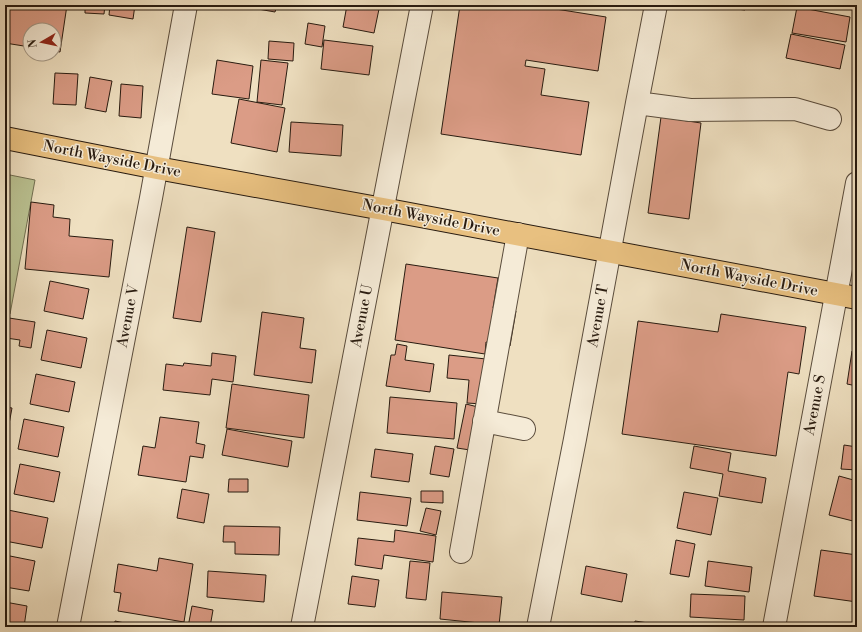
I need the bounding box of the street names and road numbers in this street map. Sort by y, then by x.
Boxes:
street label: North Wayside Drive [41,136,183,182]
street label: North Wayside Drive [360,195,502,241]
street label: North Wayside Drive [678,255,820,301]
street label: Avenue V [112,283,143,350]
street label: Avenue U [346,283,377,350]
street label: Avenue T [583,283,613,350]
street label: Avenue S [800,373,830,438]

